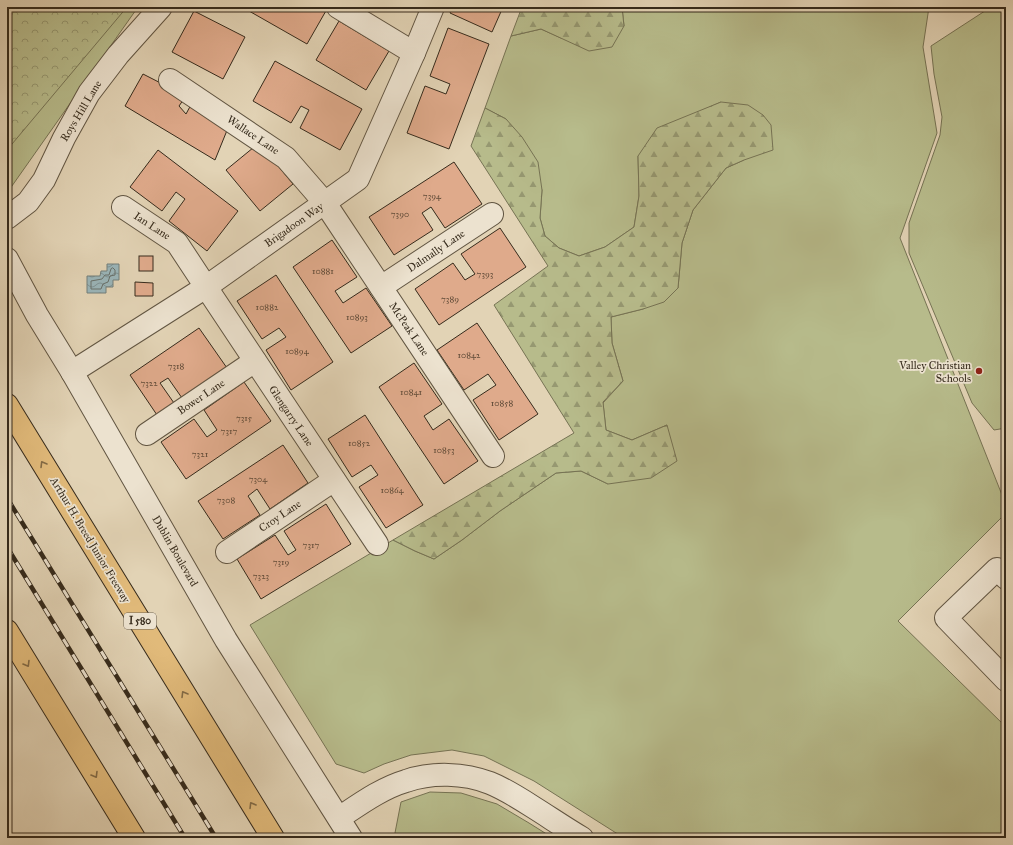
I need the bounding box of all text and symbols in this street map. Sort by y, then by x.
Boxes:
street label: Roys Hill Lane [58,78,105,144]
street label: Wallace Lane [224,113,282,157]
house number: 7394 [423,190,442,201]
street label: Brigadoon Way [262,199,327,250]
house number: 7390 [391,208,409,219]
street label: Ian Lane [131,209,173,243]
street label: Dalmally Lane [405,227,468,275]
house number: 10881 [312,265,334,276]
house number: 7393 [477,268,494,279]
house number: 7389 [441,293,459,304]
street label: McPeak Lane [386,300,432,359]
house number: 10882 [256,301,279,312]
house number: 10893 [346,311,368,322]
house number: 10894 [285,345,310,356]
house number: 10842 [458,349,481,360]
place label: Valley Christian Schools [898,359,971,385]
house number: 7318 [168,360,185,371]
marker: Valley Christian Schools [974,366,984,376]
street label: Bower Lane [175,376,228,418]
house number: 7322 [140,377,158,388]
street label: Glengarry Lane [266,383,316,449]
house number: 10841 [400,386,422,397]
house number: 10858 [491,397,513,408]
house number: 7315 [236,412,253,423]
house number: 7317 [221,425,238,436]
house number: 10852 [348,437,371,448]
house number: 10853 [433,444,455,455]
house number: 7321 [192,448,209,459]
one-way arrow [41,461,48,468]
house number: 7304 [249,473,268,484]
street label: Arthur H. Breed Junior Freeway [46,474,133,606]
house number: 10864 [380,484,405,495]
house number: 7308 [217,494,235,505]
street label: Croy Lane [257,497,304,535]
street label: Dublin Boulevard [149,513,201,589]
house number: 7317 [303,539,320,550]
house number: 7319 [273,556,290,567]
house number: 7323 [253,570,270,581]
road number: I 580 [124,613,156,629]
one-way arrow [23,660,30,667]
one-way arrow [182,691,189,698]
one-way arrow [91,771,98,778]
one-way arrow [250,802,257,809]

